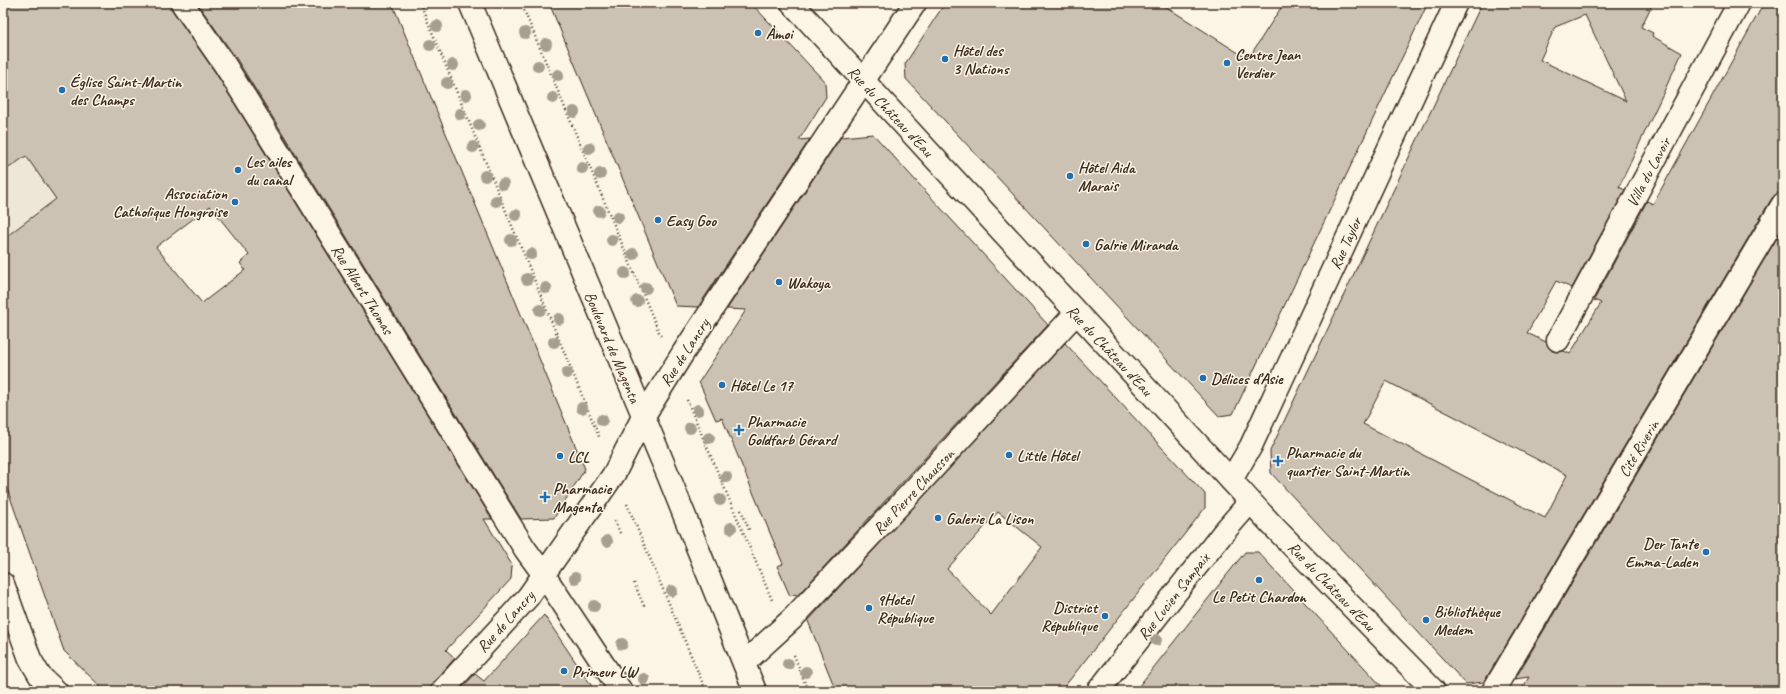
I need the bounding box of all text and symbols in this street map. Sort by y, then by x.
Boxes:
place label: Àmoi [766,24,794,44]
marker: Àmoi [753,28,763,38]
place label: Hôtel des 3 Nations [953,41,1010,79]
place label: Centre Jean Verdier [1235,45,1301,83]
marker: Hôtel des 3 Nations [940,54,950,64]
marker: Centre Jean Verdier [1222,58,1232,68]
street label: Rue du Château d'Eau [843,62,938,162]
place label: Église Saint-Martin des Champs [70,72,183,110]
marker: Église Saint-Martin des Champs [57,85,67,95]
street label: Villa du Lavoir [1622,133,1676,211]
place label: Les ailes du canal [246,152,294,190]
place label: Hôtel Aida Marais [1078,158,1136,196]
marker: Les ailes du canal [233,165,243,175]
marker: Hôtel Aida Marais [1065,171,1075,181]
place label: Association Catholique Hongroise [113,184,229,222]
marker: Association Catholique Hongroise [230,197,240,207]
place label: Easy Goo [666,211,717,231]
street label: Rue Taylor [1325,213,1367,273]
marker: Easy Goo [653,215,663,225]
place label: Galrie Miranda [1094,235,1179,255]
marker: Galrie Miranda [1081,239,1091,249]
street label: Rue Albert Thomas [327,241,398,339]
place label: Wakoya [787,273,831,293]
marker: Wakoya [774,277,784,287]
street label: Boulevard de Magenta [580,289,645,408]
street label: Rue du Château d'Eau [1062,301,1157,401]
street label: Rue de Lancry [656,314,715,390]
place label: Délices d’Asie [1211,369,1284,389]
marker: Délices d’Asie [1198,373,1208,383]
place label: Hôtel Le 17 [730,376,794,396]
marker: Hôtel Le 17 [717,380,727,390]
place label: Pharmacie Goldfarb Gérard [747,412,839,450]
street label: Cité Riverin [1614,416,1664,481]
marker: Pharmacie Goldfarb Gérard [734,425,744,435]
place label: Pharmacie du quartier Saint-Martin [1286,443,1411,481]
street label: Rue Pierre Chausson [869,444,959,539]
place label: Little Hôtel [1017,446,1081,466]
place label: LCL [568,447,590,467]
marker: Little Hôtel [1004,450,1014,460]
marker: LCL [555,451,565,461]
marker: Pharmacie du quartier Saint-Martin [1273,456,1283,466]
place label: Pharmacie Magenta [553,479,613,517]
marker: Pharmacie Magenta [540,492,550,502]
place label: Galerie La Lison [946,509,1034,529]
marker: Galerie La Lison [933,513,943,523]
place label: Der Tante Emma-Laden [1625,534,1700,572]
street label: Rue du Château d'Eau [1283,538,1380,637]
marker: Der Tante Emma-Laden [1701,547,1711,557]
street label: Rue Lucien Sampaix [1133,548,1215,644]
marker: Le Petit Chardon [1254,575,1264,585]
street label: Rue de Lancry [473,585,540,657]
place label: Le Petit Chardon [1212,587,1308,607]
place label: 9Hotel République [877,590,935,628]
place label: District République [1041,598,1099,636]
place label: Bibliothèque Medem [1434,602,1501,640]
marker: 9Hotel République [864,603,874,613]
marker: District République [1100,611,1110,621]
marker: Bibliothèque Medem [1421,615,1431,625]
place label: Primeur LW [572,662,640,682]
marker: Primeur LW [559,666,569,676]

